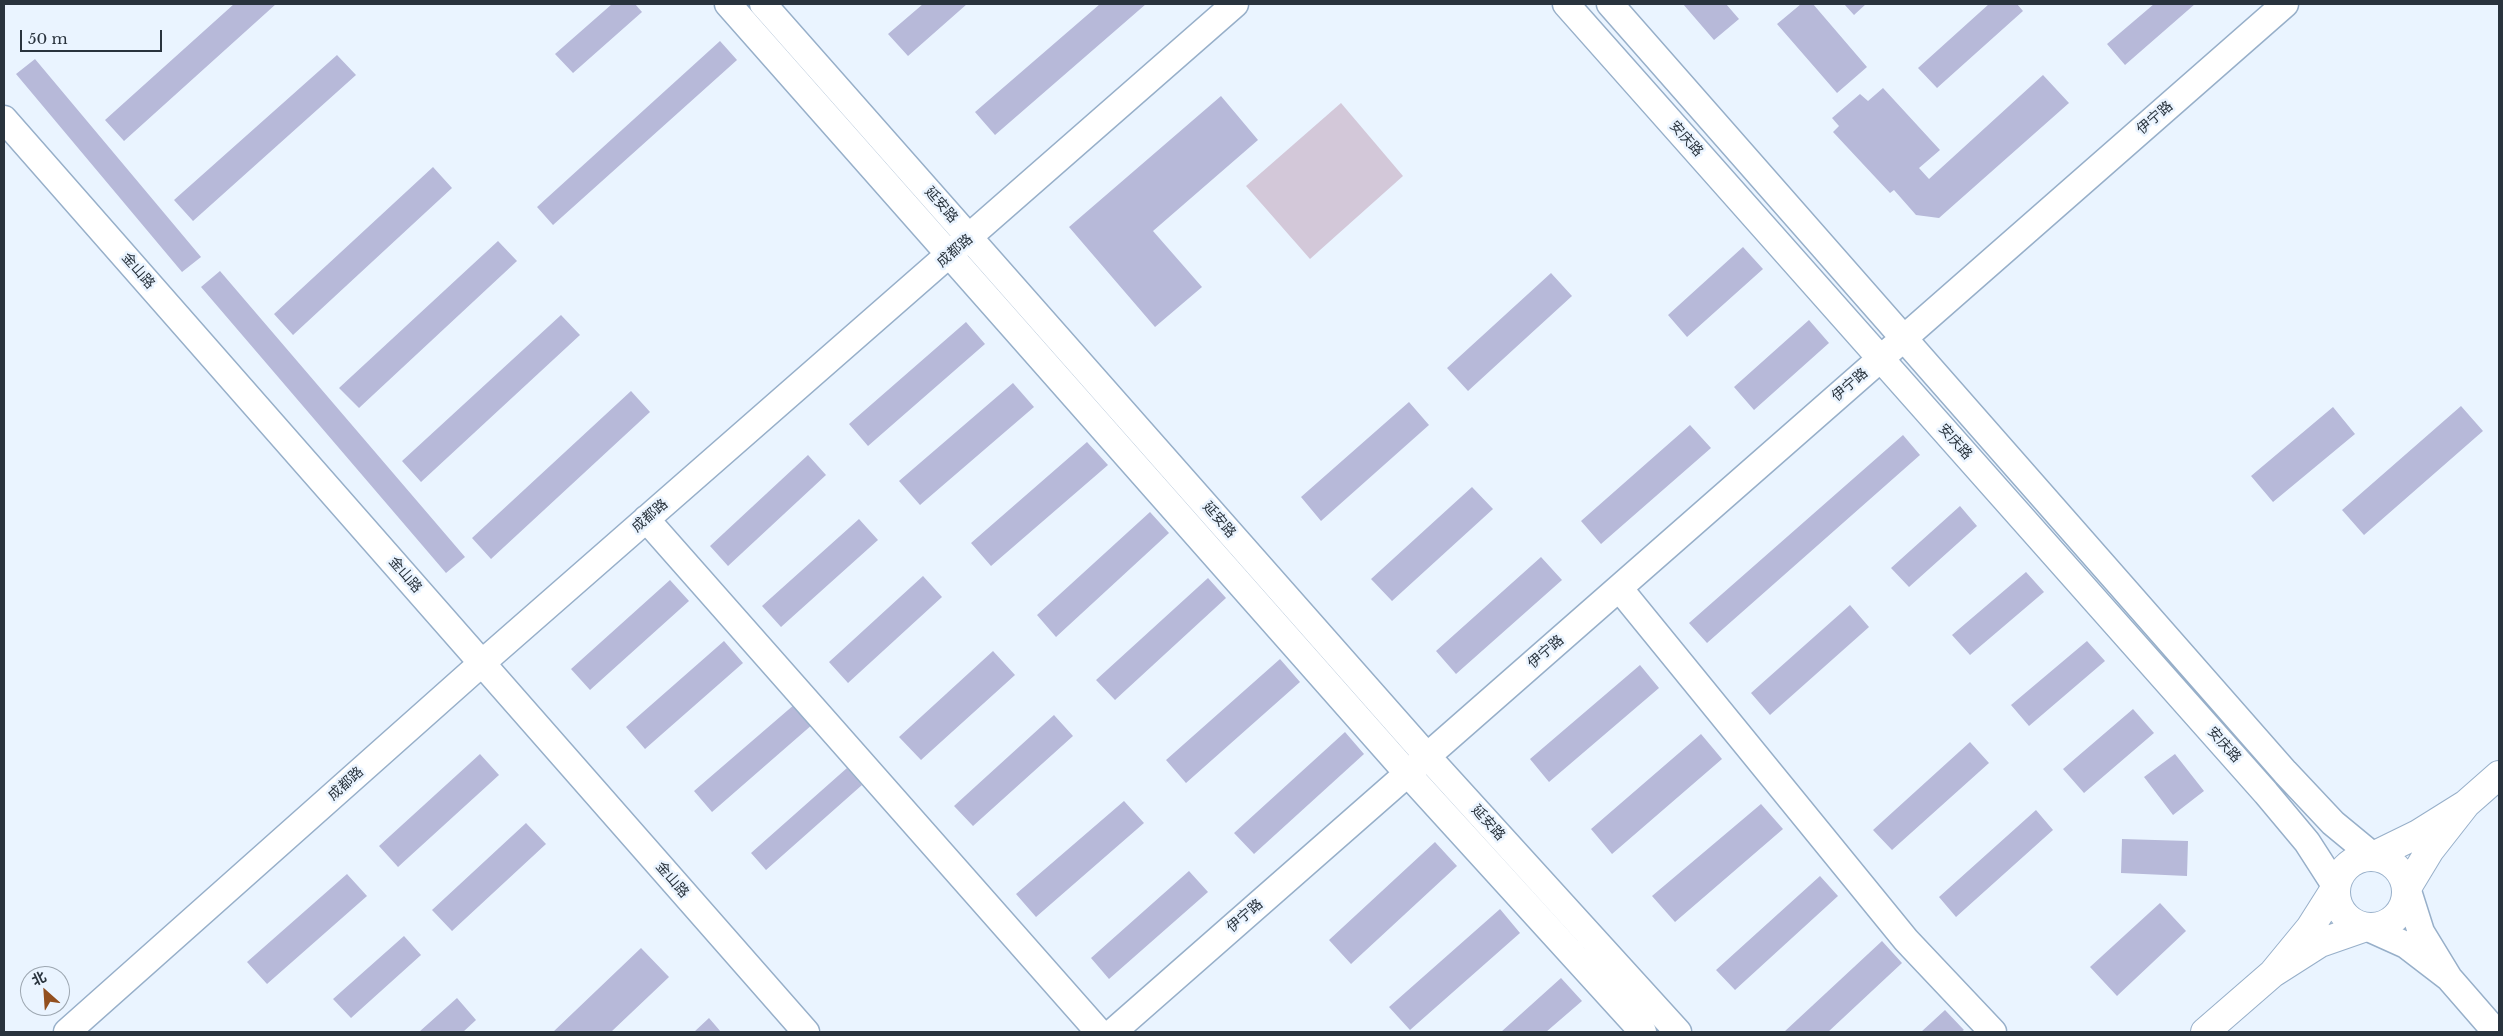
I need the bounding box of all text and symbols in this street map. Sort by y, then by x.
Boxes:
scale bar [22,20,165,52]
text: 50 m [28,29,68,48]
street label: 伊宁路 [2134,98,2176,138]
street label: 安庆路 [1666,118,1706,160]
street label: 延安路 [921,184,961,226]
street label: 成都路 [934,231,976,271]
street label: 金山路 [118,250,158,292]
street label: 伊宁路 [1829,365,1871,405]
street label: 安庆路 [1935,421,1975,463]
street label: 成都路 [629,496,671,536]
street label: 延安路 [1199,499,1239,541]
street label: 金山路 [385,554,425,596]
street label: 伊宁路 [1525,632,1567,672]
street label: 安庆路 [2204,724,2244,766]
street label: 成都路 [325,764,367,804]
street label: 延安路 [1468,802,1508,844]
street label: 金山路 [652,859,692,901]
street label: 伊宁路 [1224,896,1266,936]
north arrow [20,966,70,1016]
text: 北 [29,967,49,990]

